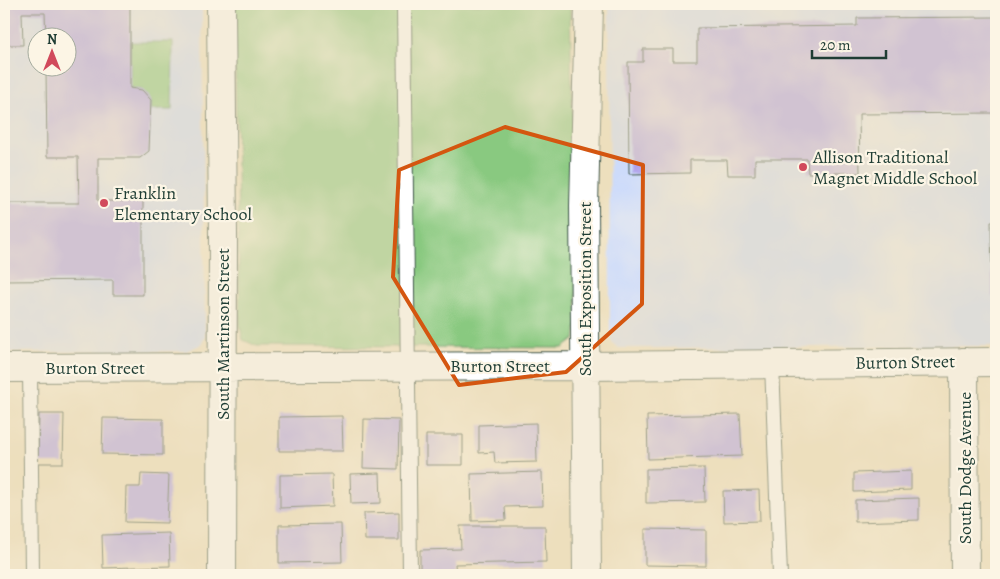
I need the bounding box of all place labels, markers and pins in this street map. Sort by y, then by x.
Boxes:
place label: Allison Traditional Magnet Middle School [812,145,978,190]
marker: Allison Traditional Magnet Middle School [797,161,809,173]
place label: Franklin Elementary School [114,181,252,226]
marker: Franklin Elementary School [98,197,110,209]

